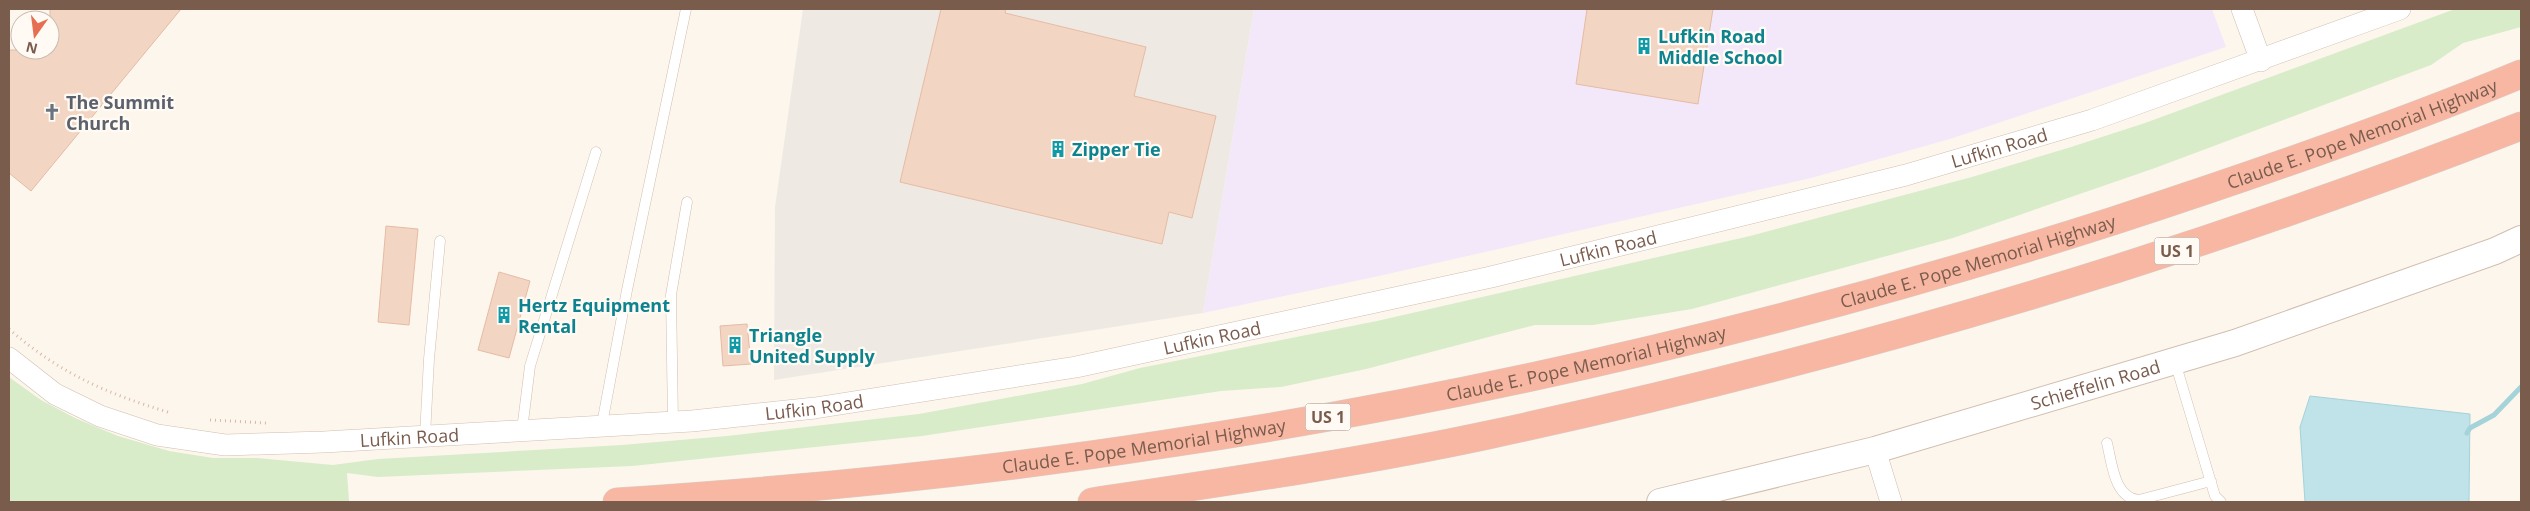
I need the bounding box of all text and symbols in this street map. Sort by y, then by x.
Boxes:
north arrow [10,10,60,60]
place label: Lufkin Road Middle School [1658,24,1783,69]
building icon: Lufkin Road Middle School [1634,36,1654,56]
text: N [24,38,40,59]
street label: Claude E. Pope Memorial Highway [2224,73,2502,194]
place label: The Summit Church [66,90,174,135]
church icon: The Summit Church [42,102,62,122]
street label: Lufkin Road [1948,122,2050,173]
place label: Zipper Tie [1072,137,1161,161]
building icon: Zipper Tie [1048,139,1068,159]
street label: Claude E. Pope Memorial Highway [1837,209,2119,313]
street label: Lufkin Road [1557,225,1659,272]
road number: US 1 [2154,238,2200,264]
place label: Hertz Equipment Rental [518,293,670,338]
building icon: Hertz Equipment Rental [494,305,514,325]
street label: Lufkin Road [1161,315,1263,360]
street label: Claude E. Pope Memorial Highway [1444,320,1729,406]
place label: Triangle United Supply [749,323,875,368]
building icon: Triangle United Supply [725,335,745,355]
street label: Schieffelin Road [2028,354,2163,415]
street label: Lufkin Road [764,389,865,425]
road number: US 1 [1306,404,1350,431]
street label: Claude E. Pope Memorial Highway [1001,413,1288,478]
street label: Lufkin Road [359,422,460,452]

